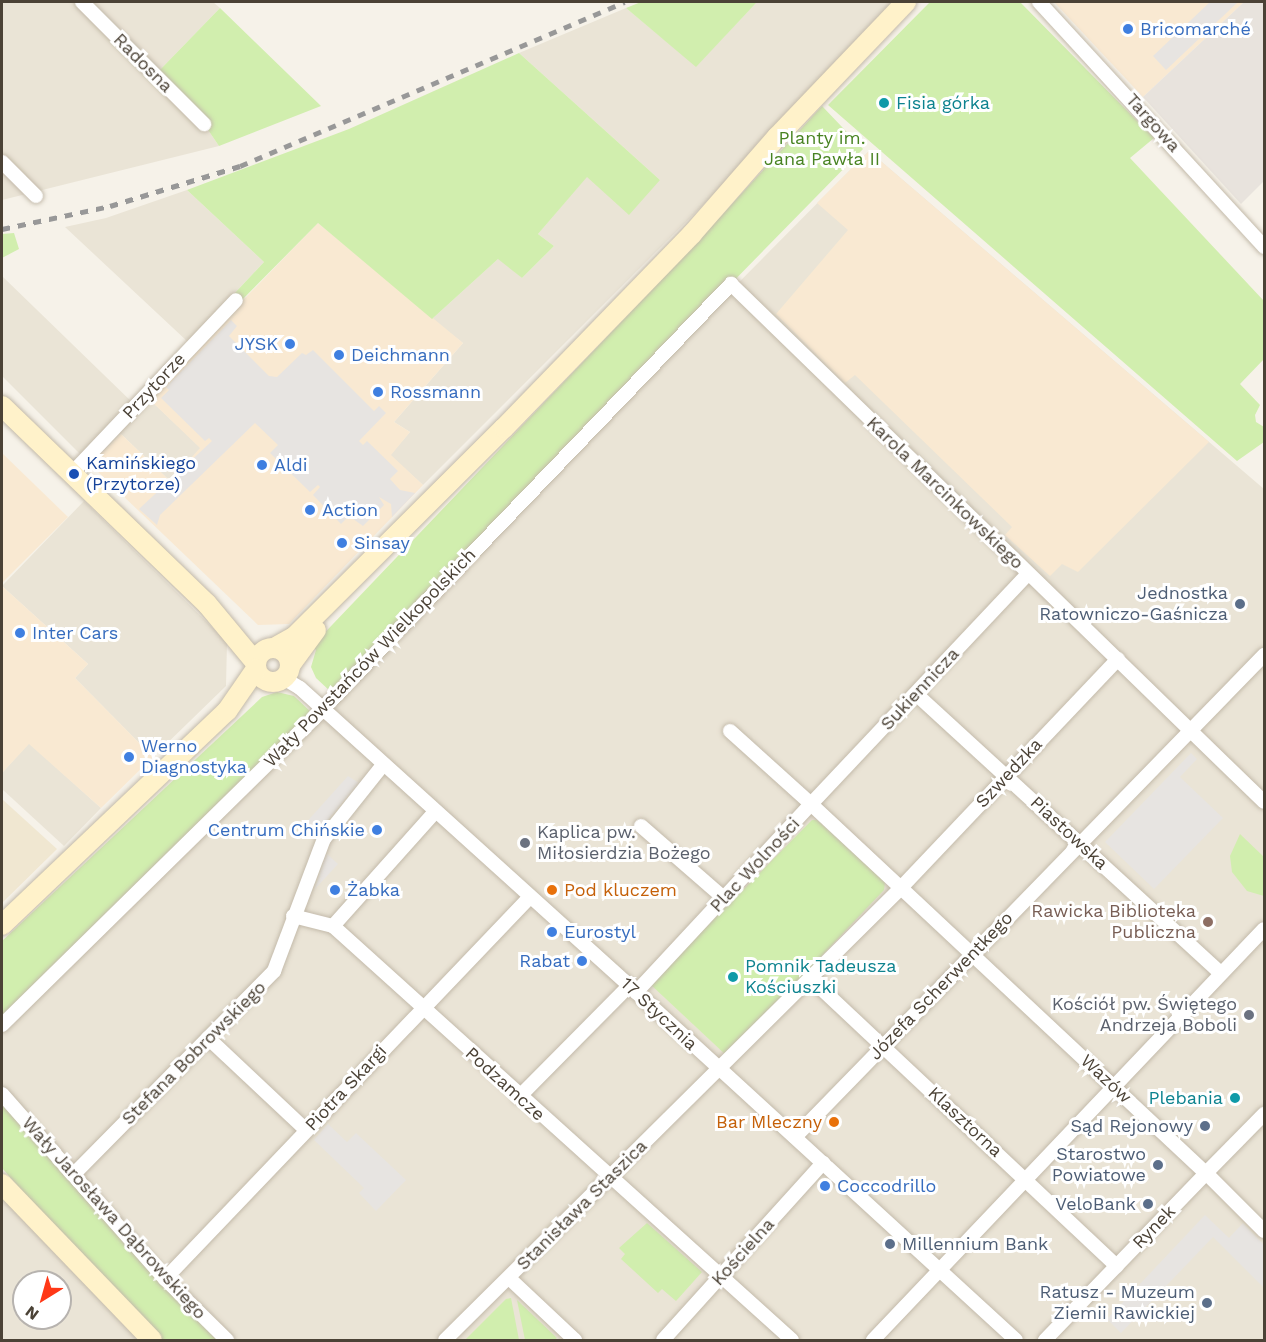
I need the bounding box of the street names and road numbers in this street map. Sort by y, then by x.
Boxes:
street label: Radosna [109,29,177,97]
street label: Targowa [1121,89,1185,157]
street label: Przytorze [118,348,190,424]
street label: Karola Marcinkowskiego [862,412,1028,574]
street label: Wały Powstańców Wielkopolskich [259,544,481,772]
street label: Sukiennicza [876,643,964,735]
street label: Szwedzka [971,734,1047,812]
street label: Piastowska [1026,792,1112,874]
street label: Plac Wolności [705,813,805,917]
street label: Józefa Scherwentkego [864,907,1018,1065]
street label: 17 Stycznia [616,973,702,1055]
street label: Stefana Bobrowskiego [117,976,271,1130]
street label: Piotra Skargi [300,1040,392,1136]
street label: Podzamcze [461,1043,549,1125]
street label: Wazów [1076,1050,1136,1108]
street label: Klasztorna [923,1082,1007,1162]
street label: Wały Jarosława Dąbrowskiego [17,1112,211,1324]
street label: Stanisława Staszica [512,1135,652,1275]
street label: Rynek [1128,1201,1180,1253]
street label: Kościelna [707,1214,779,1290]

